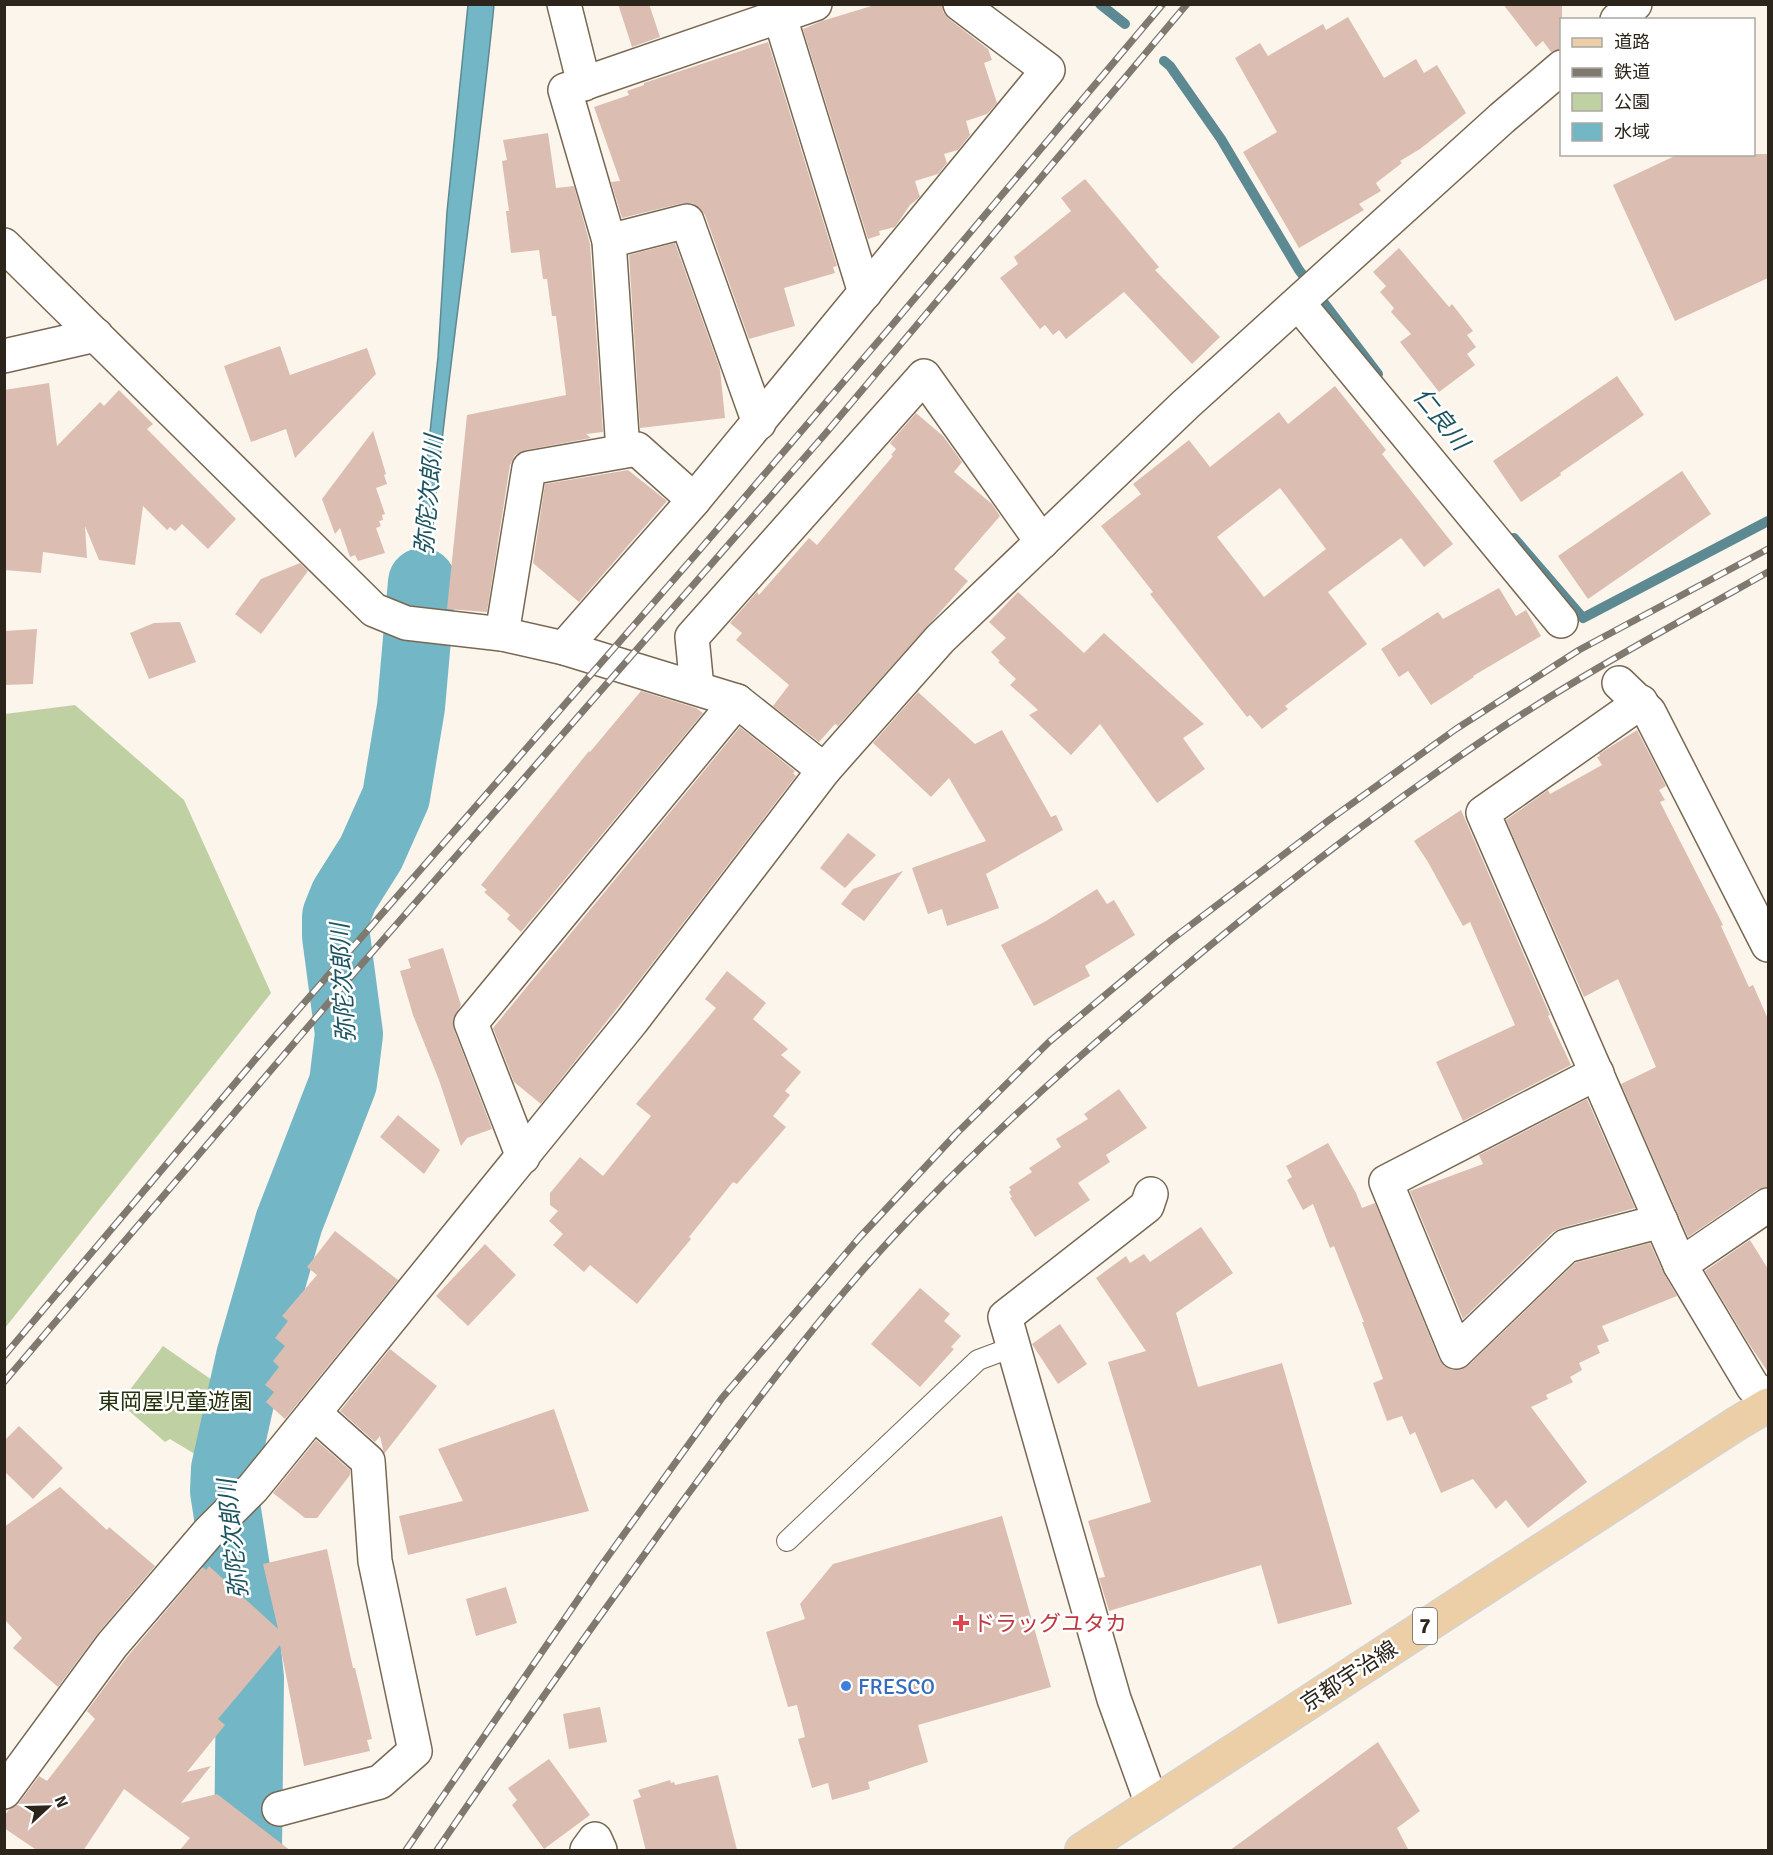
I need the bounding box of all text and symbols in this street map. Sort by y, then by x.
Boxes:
legend [1560,18,1755,156]
text: 道路 [1614,31,1650,53]
text: 鉄道 [1614,61,1650,83]
text: 公園 [1614,91,1650,113]
text: 水域 [1614,121,1650,143]
water label: 仁良川 [1407,382,1477,459]
water label: 弥陀次郎川 [409,431,449,556]
water label: 弥陀次郎川 [325,919,361,1044]
park label: 東岡屋児童遊園 [98,1388,252,1415]
water label: 弥陀次郎川 [211,1475,254,1600]
road number: 7 [1413,1608,1437,1644]
place label: ドラッグユタカ [973,1610,1127,1637]
marker: ドラッグユタカ [954,1616,968,1630]
street label: 京都宇治線 [1296,1635,1402,1717]
place label: FRESCO [858,1673,935,1700]
marker: FRESCO [839,1679,853,1693]
north arrow [18,1777,78,1837]
text: N [50,1793,72,1811]

